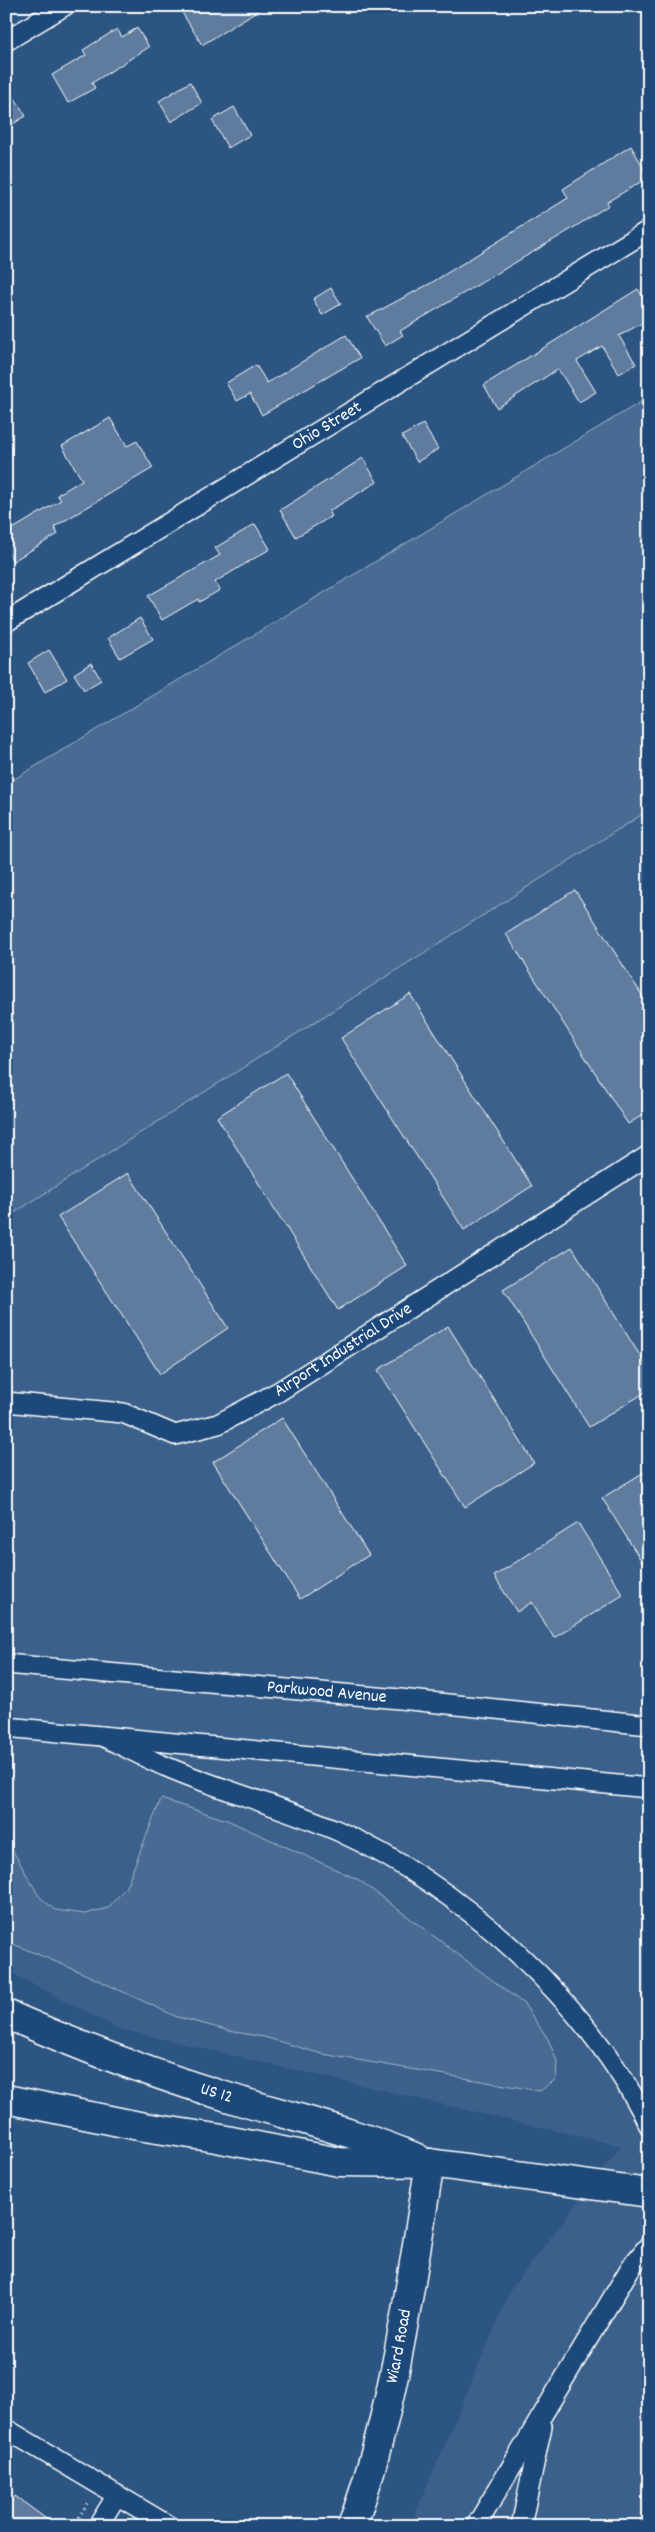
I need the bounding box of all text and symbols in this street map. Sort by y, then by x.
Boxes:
street label: Ohio Street [287,395,367,457]
street label: Airport Industrial Drive [269,1297,417,1404]
street label: Parkwood Avenue [266,1675,388,1710]
street label: US 12 [197,2077,236,2110]
street label: Wiard Road [380,2307,419,2386]

